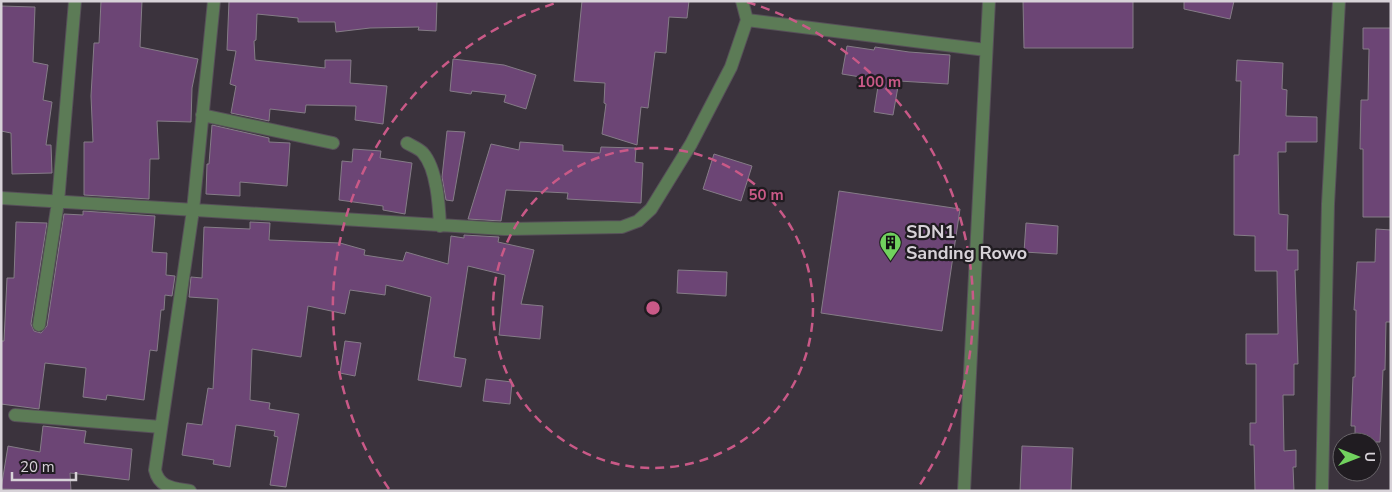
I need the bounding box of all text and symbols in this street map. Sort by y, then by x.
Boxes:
text: 100 m [857,72,901,92]
text: 50 m [748,185,784,205]
place label: SDN1 Sanding Rowo [906,220,1027,265]
building icon: SDN1 Sanding Rowo [878,230,902,261]
centre of rings [644,299,662,317]
north arrow [1332,432,1382,482]
scale bar [12,450,76,482]
text: U [1360,452,1379,462]
text: 20 m [20,457,55,477]

